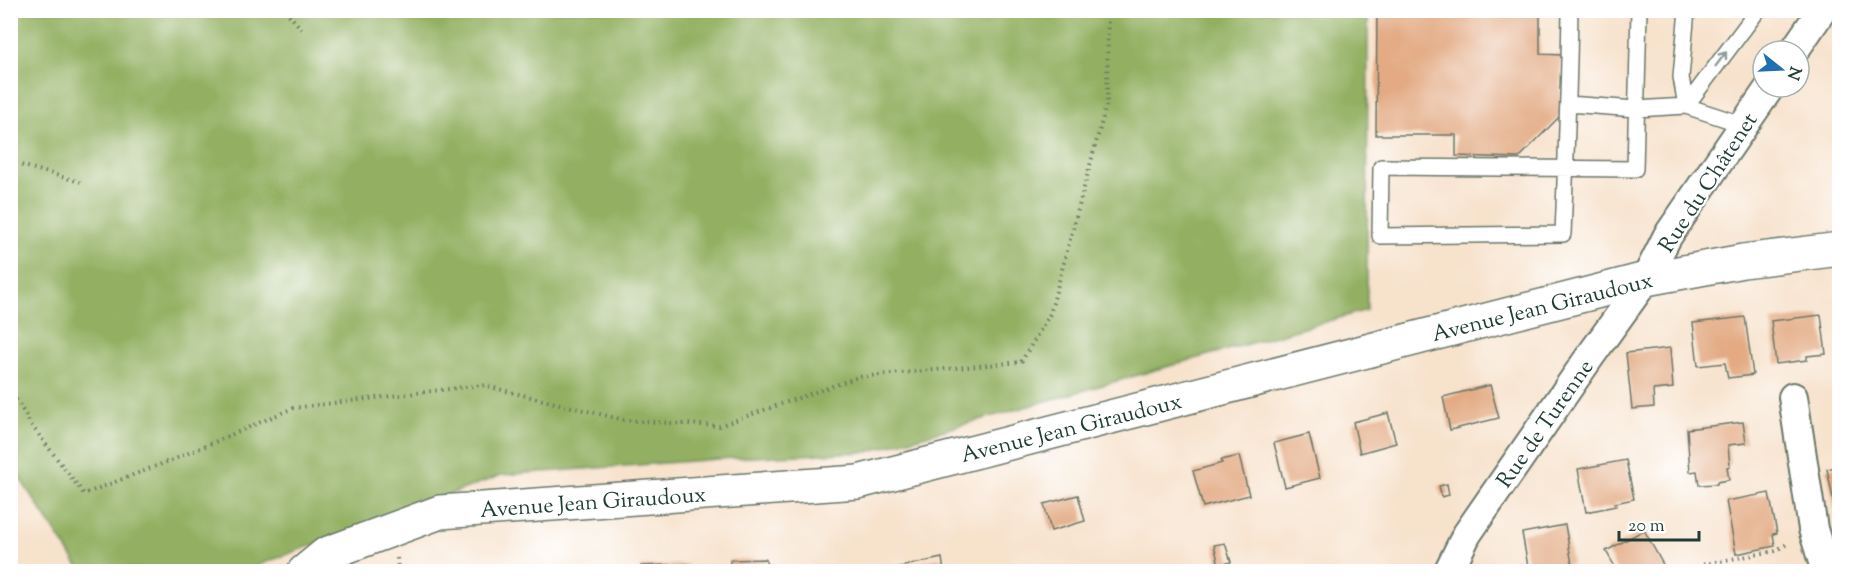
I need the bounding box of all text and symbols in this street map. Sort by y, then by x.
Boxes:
north arrow [1751,39,1811,99]
one-way arrow [1715,52,1728,68]
text: N [1780,63,1806,83]
street label: Rue du Châtenet [1652,107,1767,260]
street label: Avenue Jean Giraudoux [1429,266,1656,352]
street label: Rue de Turenne [1490,354,1603,496]
street label: Avenue Jean Giraudoux [958,387,1185,473]
street label: Avenue Jean Giraudoux [479,480,707,528]
scale bar [1619,504,1698,542]
text: 20 m [1628,514,1665,540]

